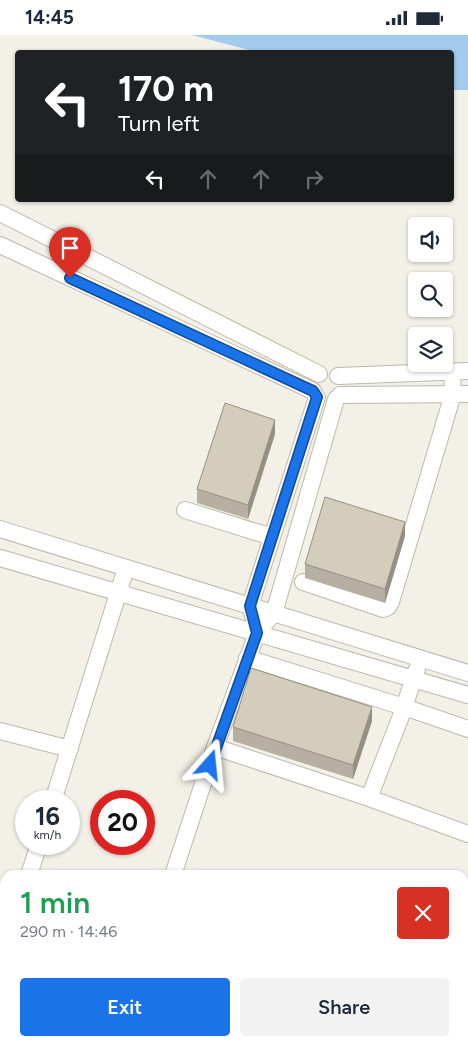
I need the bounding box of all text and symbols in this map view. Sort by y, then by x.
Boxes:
text: 14:45 [25,6,74,29]
text: 170 m [118,68,214,110]
icon: left [35,70,100,135]
text: Turn left [118,110,200,137]
icon: left [141,165,169,193]
icon: ahead [194,165,222,193]
icon: ahead [247,165,275,193]
icon: right [300,165,328,193]
map controls [408,217,453,372]
button: sound [408,217,453,262]
pin [49,227,91,278]
icon: arrive [56,234,84,262]
button: search [408,272,453,317]
button: layers [408,327,453,372]
position arrow [183,738,235,790]
speed limit sign: 20 [90,790,155,855]
text: 16 [35,801,60,831]
text: km/h [34,828,61,842]
text: 1 min [20,884,90,921]
button: close [397,887,449,939]
text: 290 m · 14:46 [20,922,117,941]
button: Exit [20,978,230,1036]
button: Share [240,978,449,1036]

